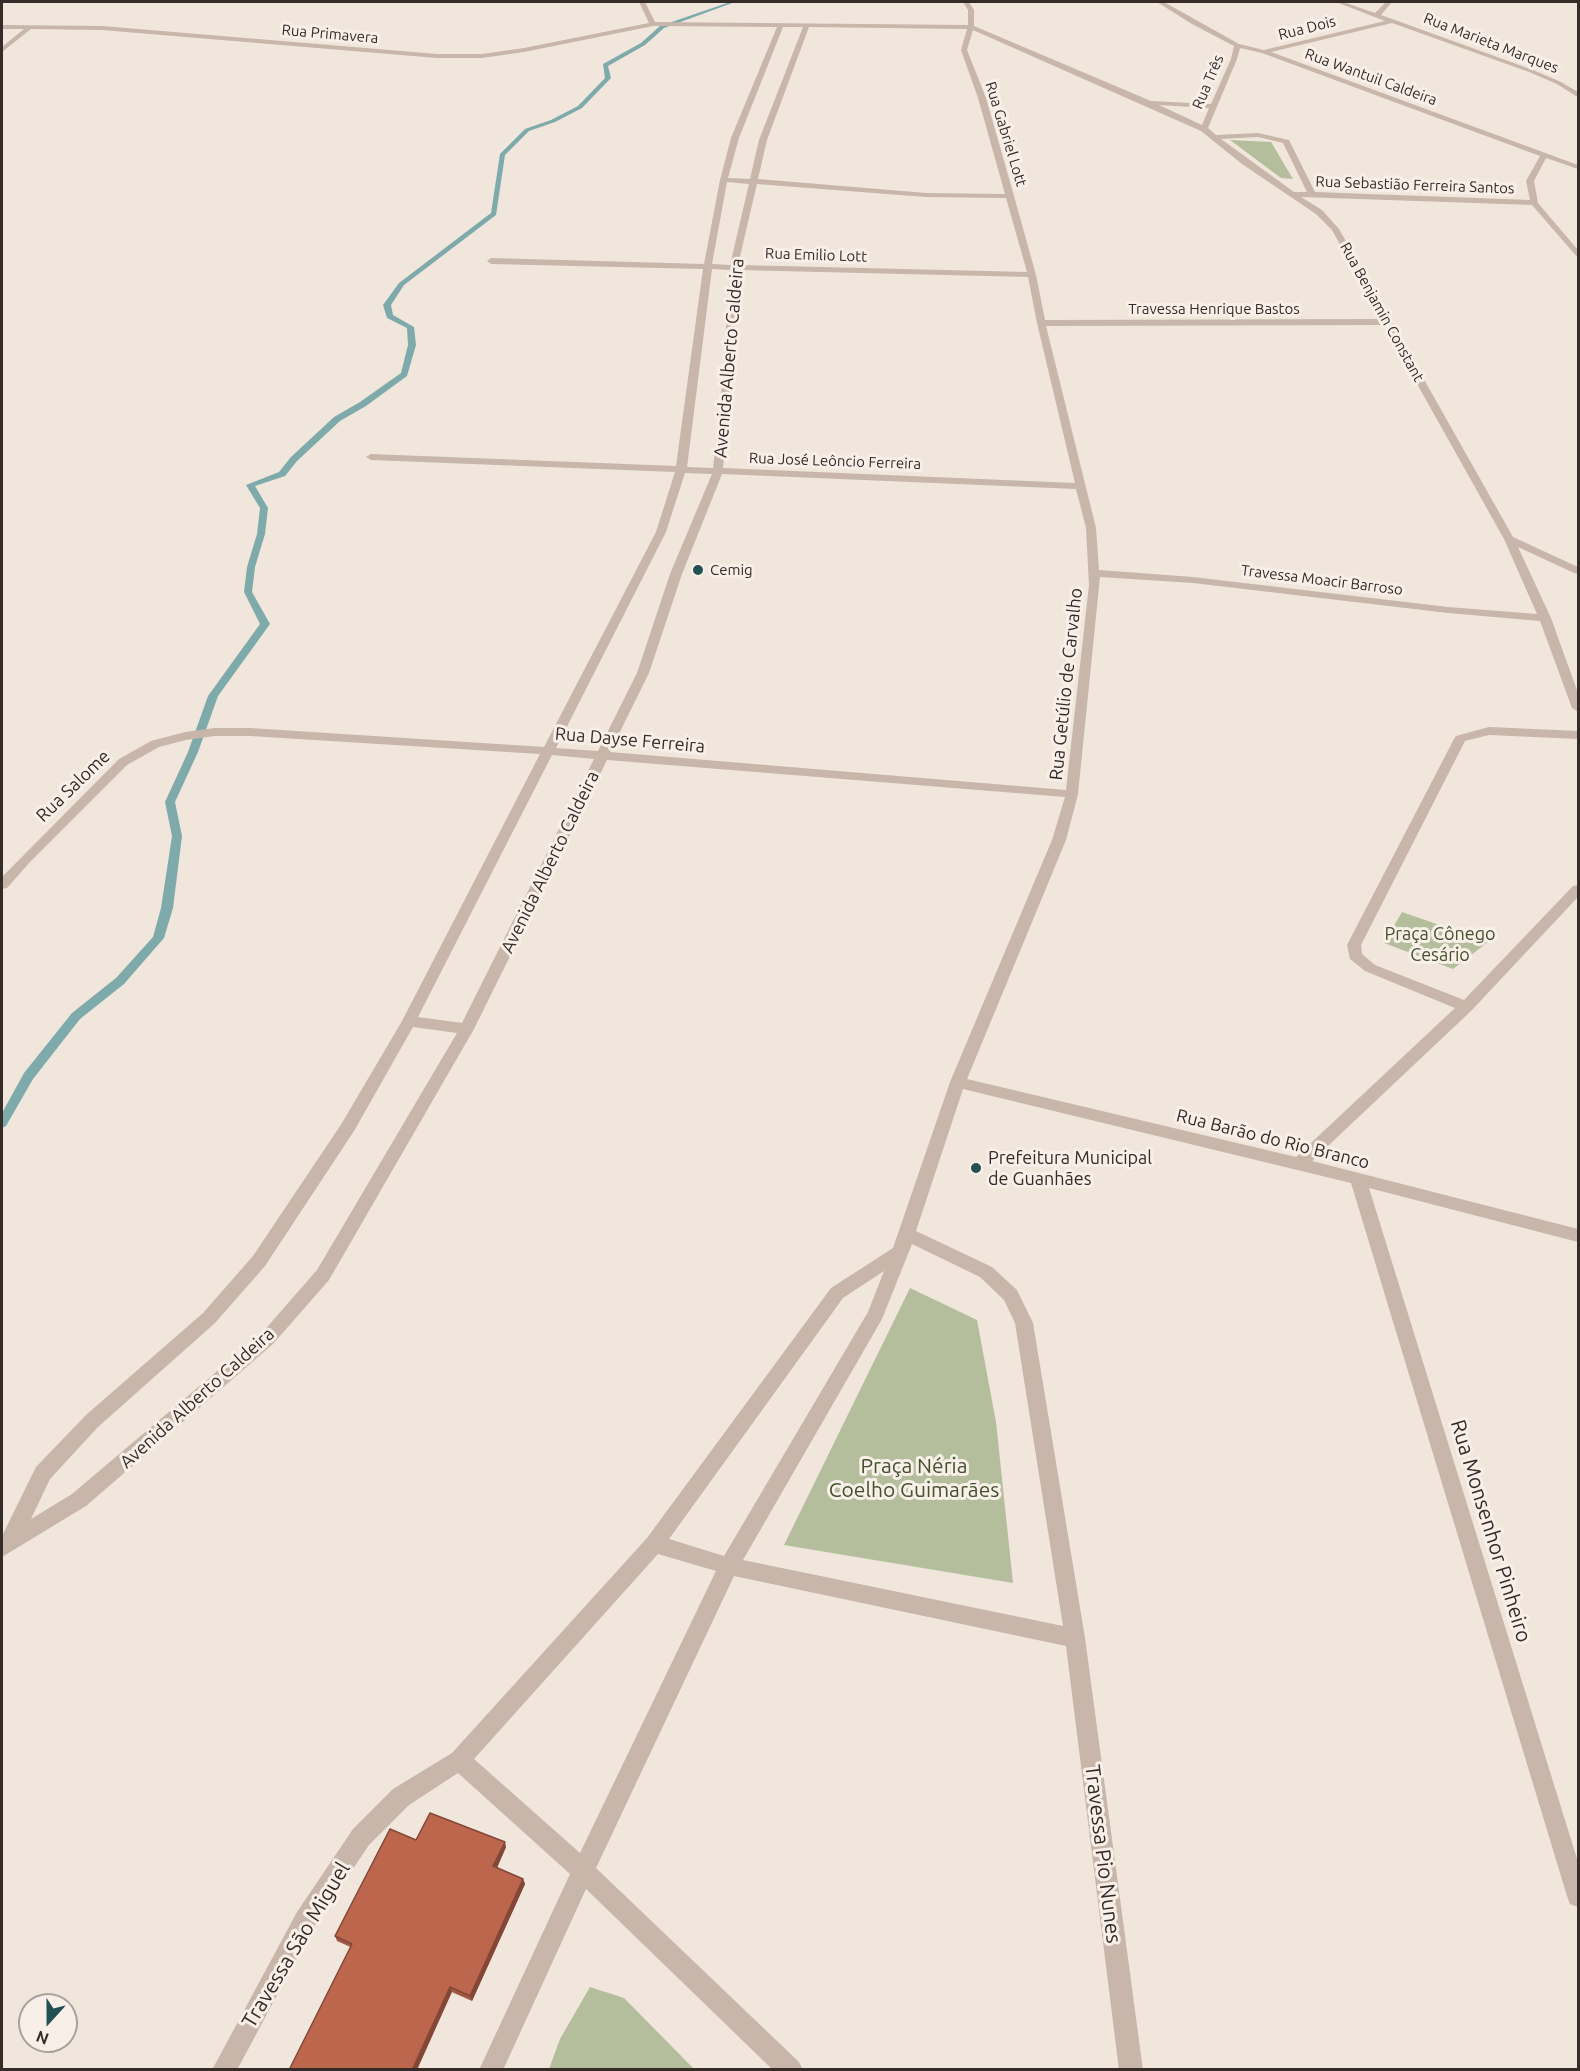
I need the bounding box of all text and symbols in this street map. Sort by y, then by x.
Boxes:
street label: Rua Marieta Marques [1421,9,1561,77]
street label: Rua Dois [1276,12,1338,44]
street label: Rua Primavera [281,21,379,47]
street label: Rua Wantuil Caldeira [1302,45,1440,109]
street label: Rua Três [1189,52,1227,112]
street label: Rua Gabriel Lott [982,79,1030,189]
street label: Rua Sebastião Ferreira Santos [1315,173,1515,197]
street label: Rua Benjamin Constant [1336,239,1428,385]
street label: Rua Emilio Lott [765,244,867,266]
street label: Avenida Alberto Caldeira [710,257,748,459]
street label: Travessa Henrique Bastos [1128,300,1300,318]
street label: Rua José Leôncio Ferreira [749,449,921,473]
place label: Cemig [710,561,753,579]
street label: Travessa Moacir Barroso [1240,561,1404,599]
marker: Cemig [691,563,705,577]
street label: Rua Getúlio de Carvalho [1045,587,1087,781]
street label: Rua Dayse Ferreira [554,723,706,757]
street label: Rua Salome [32,745,114,827]
street label: Avenida Alberto Caldeira [496,767,604,957]
park label: Praça Cônego Cesário [1384,923,1496,966]
street label: Rua Barão do Rio Branco [1174,1105,1372,1173]
place label: Prefeitura Municipal de Guanhães [988,1147,1152,1190]
marker: Prefeitura Municipal de Guanhães [969,1161,983,1175]
street label: Avenida Alberto Caldeira [115,1323,279,1473]
street label: Rua Monsenhor Pinheiro [1445,1417,1537,1645]
park label: Praça Néria Coelho Guimarães [829,1453,999,1503]
street label: Travessa Pio Nunes [1080,1763,1126,1945]
street label: Travessa São Miguel [237,1858,355,2032]
north arrow [18,1993,78,2053]
text: N [33,2027,51,2048]

